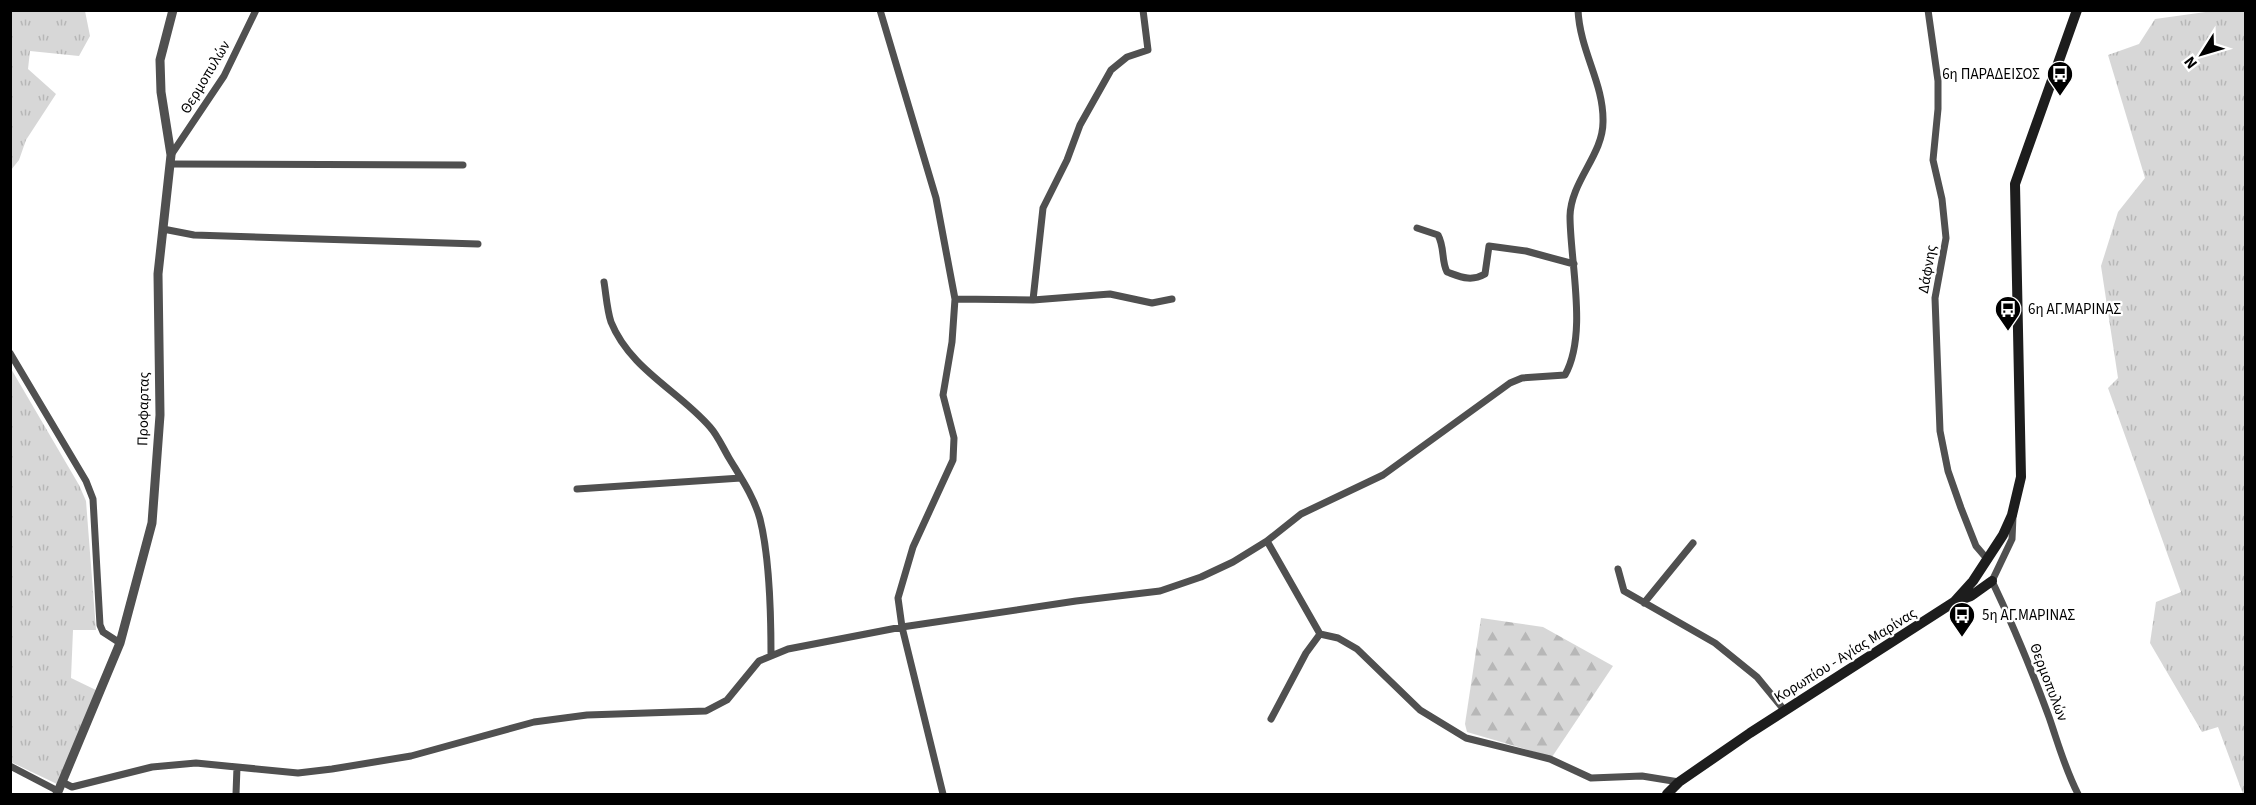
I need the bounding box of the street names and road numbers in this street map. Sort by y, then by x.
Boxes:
street label: Θερμοπυλών [175,37,236,118]
street label: Δάφνης [1913,243,1942,295]
street label: Προφαρτας [132,371,155,446]
street label: Κορωπίου - Αγίας Μαρίνας [1770,603,1921,708]
street label: Θερμοπυλών [2024,640,2073,724]

